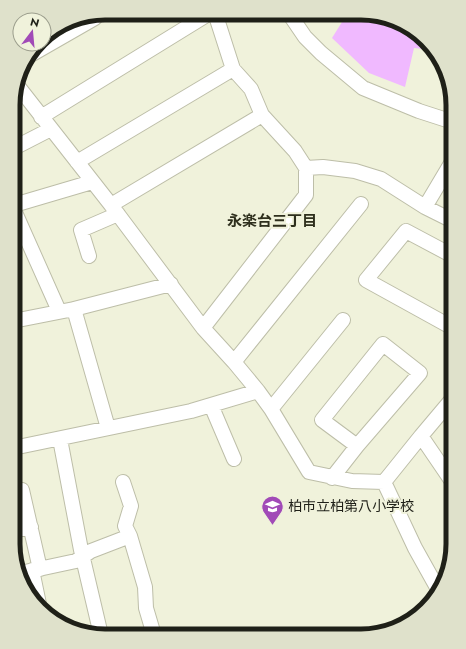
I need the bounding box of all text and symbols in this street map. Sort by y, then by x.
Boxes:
north arrow [12,12,52,52]
text: N [28,13,41,31]
district label: 永楽台三丁目 [227,210,317,232]
school or university icon: 柏市立柏第八小学校 [259,493,285,526]
place label: 柏市立柏第八小学校 [288,496,414,516]

